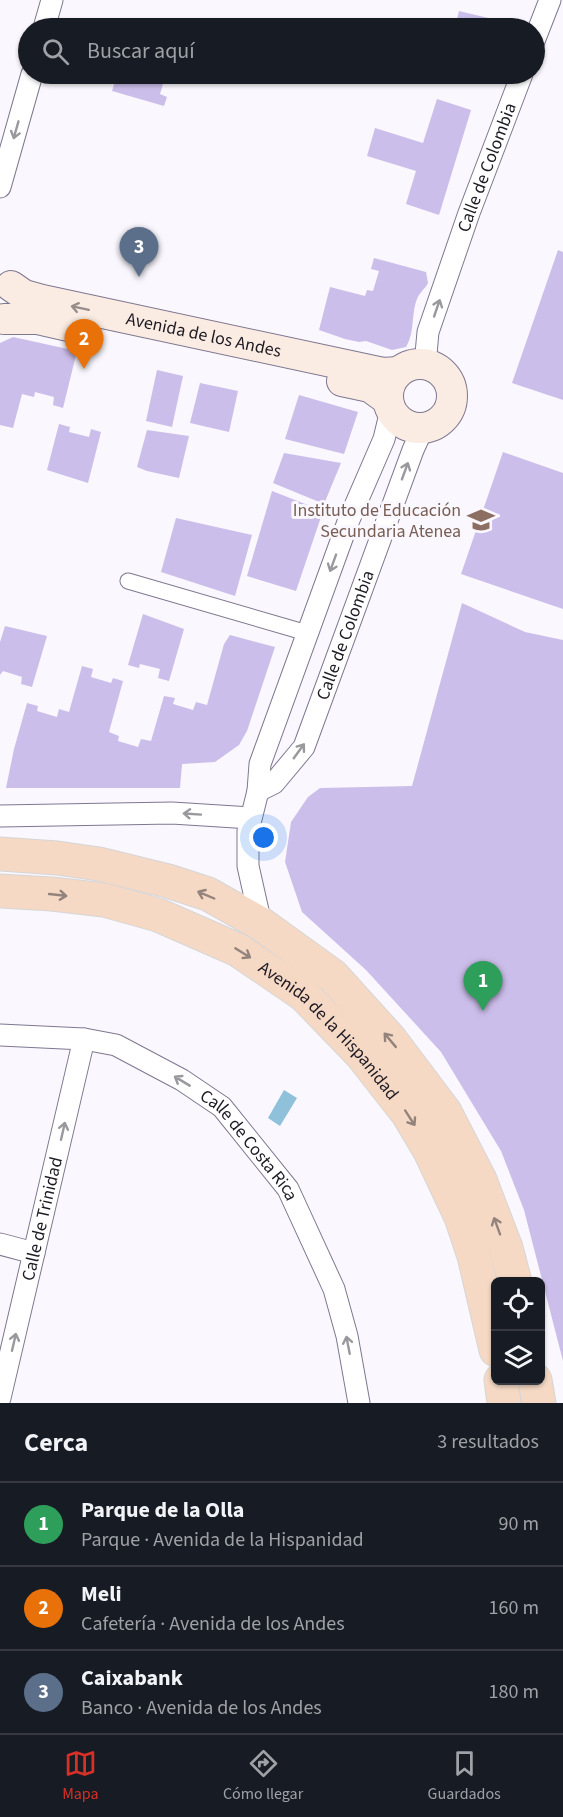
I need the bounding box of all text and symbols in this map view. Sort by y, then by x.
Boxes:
search box [18,18,545,84]
icon: search [39,35,72,68]
text: Buscar aquí [87,35,195,67]
street label: Calle de Colombia [451,99,522,235]
one-way arrow [10,120,21,139]
pin: 3 [120,228,158,277]
one-way arrow [432,299,443,318]
one-way arrow [70,302,90,313]
street label: Avenida de los Andes [124,306,284,363]
pin: 2 [64,320,104,369]
one-way arrow [400,463,411,481]
place label: Instituto de Educación Secundaria Atenea [293,498,461,544]
school or university icon: Instituto de Educación Secundaria Atenea [466,505,496,535]
one-way arrow [327,553,338,572]
street label: Calle de Colombia [310,567,380,703]
one-way arrow [293,744,305,760]
one-way arrow [183,809,203,820]
your location [249,823,278,852]
one-way arrow [197,888,215,899]
one-way arrow [48,890,68,901]
one-way arrow [234,947,251,960]
street label: Avenida de la Hispanidad [254,955,405,1105]
pin: 1 [464,962,502,1011]
one-way arrow [383,1033,397,1048]
one-way arrow [174,1075,191,1087]
street label: Calle de Costa Rica [195,1083,304,1205]
one-way arrow [403,1110,416,1127]
one-way arrow [57,1122,69,1141]
street label: Calle de Trinidad [15,1154,69,1283]
one-way arrow [491,1217,502,1236]
map controls [491,1277,545,1385]
button: locate [491,1277,545,1331]
button: layers [491,1331,545,1385]
one-way arrow [8,1332,20,1351]
one-way arrow [342,1336,353,1356]
text: Cerca [24,1424,88,1461]
text: 3 resultados [437,1428,539,1456]
text: Parque de la Olla [81,1494,244,1526]
text: 1 [38,1510,49,1538]
text: 90 m [499,1510,539,1538]
text: Parque · Avenida de la Hispanidad [81,1526,364,1554]
text: Meli [81,1578,122,1610]
text: 2 [38,1594,49,1622]
text: 160 m [489,1594,539,1622]
text: Cafetería · Avenida de los Andes [81,1610,345,1638]
text: Caixabank [81,1662,183,1694]
text: 3 [38,1678,49,1706]
text: 180 m [489,1678,539,1706]
text: Banco · Avenida de los Andes [81,1694,322,1722]
tab: Mapa [62,1747,99,1805]
tab: Cómo llegar [223,1747,303,1805]
tab: Guardados [428,1747,501,1805]

